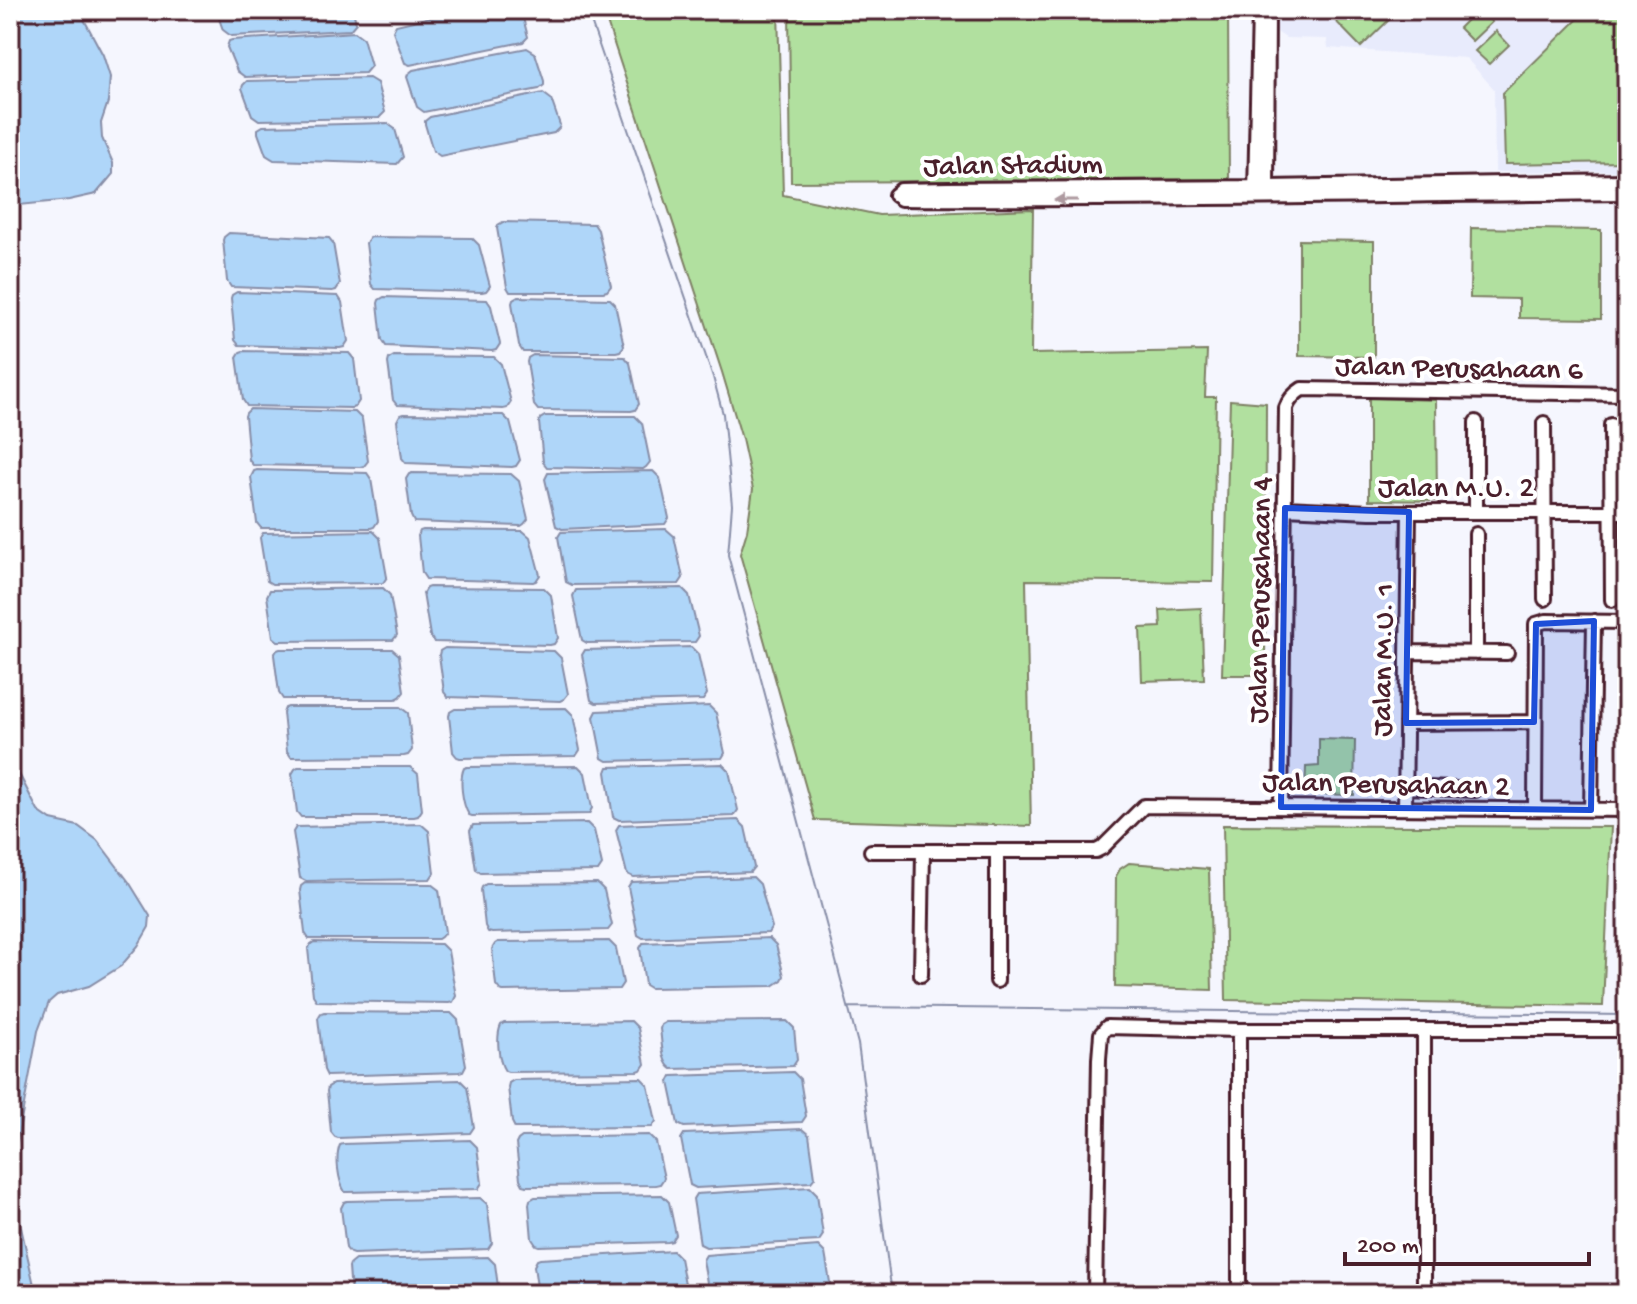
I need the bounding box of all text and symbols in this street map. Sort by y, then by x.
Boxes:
street label: Jalan Stadium [923,148,1103,187]
one-way arrow [1053,194,1078,206]
street label: Jalan Perusahaan 6 [1335,351,1584,390]
street label: Jalan M.U. 2 [1378,473,1534,508]
street label: Jalan Perusahaan 4 [1243,477,1282,724]
street label: Jalan M.U. 1 [1367,583,1404,737]
street label: Jalan Perusahaan 2 [1262,767,1510,806]
scale bar [1345,1216,1589,1266]
text: 200 m [1357,1233,1419,1262]

